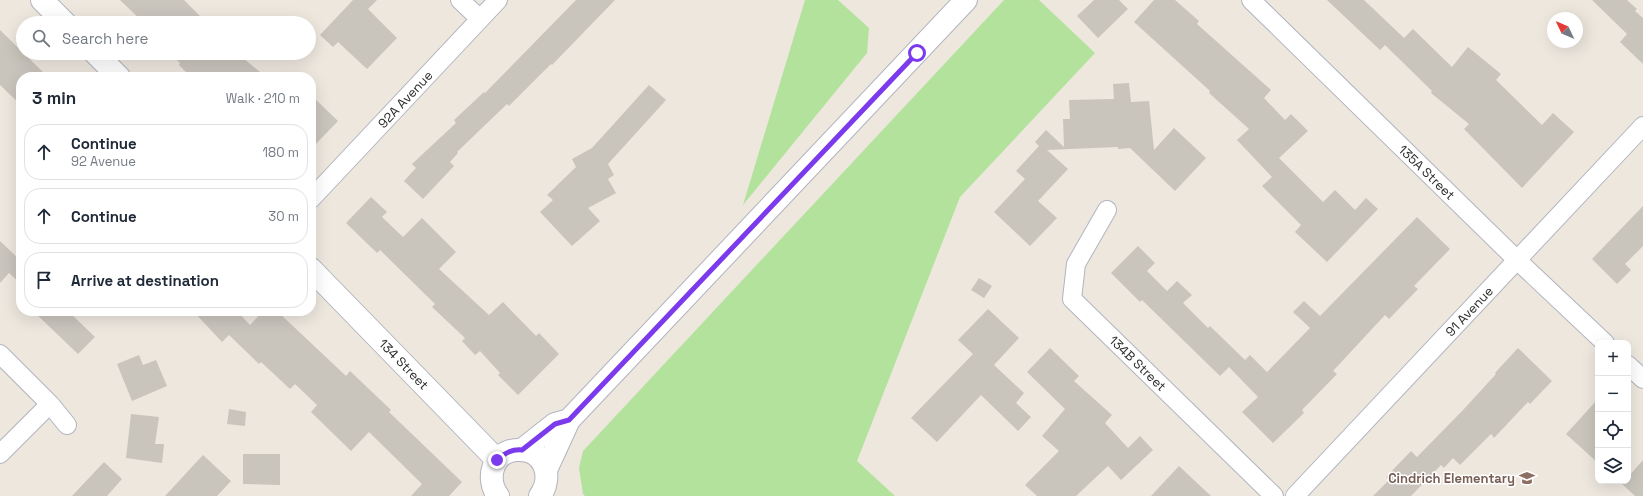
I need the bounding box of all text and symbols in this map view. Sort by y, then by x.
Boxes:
north arrow [1547,12,1583,48]
search box [16,16,316,60]
icon: search [30,27,52,49]
text: Search here [62,29,148,48]
route start [908,44,926,62]
street label: 92A Avenue [374,67,436,132]
text: 3 min [32,87,76,109]
text: Walk · 210 m [226,90,300,107]
text: Continue [71,134,137,153]
icon: ahead [33,141,55,163]
street label: 135A Street [1395,141,1459,204]
text: 180 m [263,144,299,161]
text: 92 Avenue [71,153,136,170]
icon: ahead [33,205,55,227]
text: Continue [71,207,137,226]
text: 30 m [268,208,299,225]
icon: arrive [33,269,55,291]
text: Arrive at destination [71,271,219,290]
street label: 91 Avenue [1442,283,1497,340]
street label: 134B Street [1105,332,1170,395]
street label: 134 Street [375,335,432,393]
map controls [1595,340,1631,484]
button: + [1595,340,1631,376]
button: − [1595,376,1631,412]
button: locate [1595,412,1631,448]
button: layers [1595,448,1631,484]
route end [488,451,506,469]
school or university icon: Cindrich Elementary [1518,469,1536,487]
place label: Cindrich Elementary [1388,470,1515,487]

